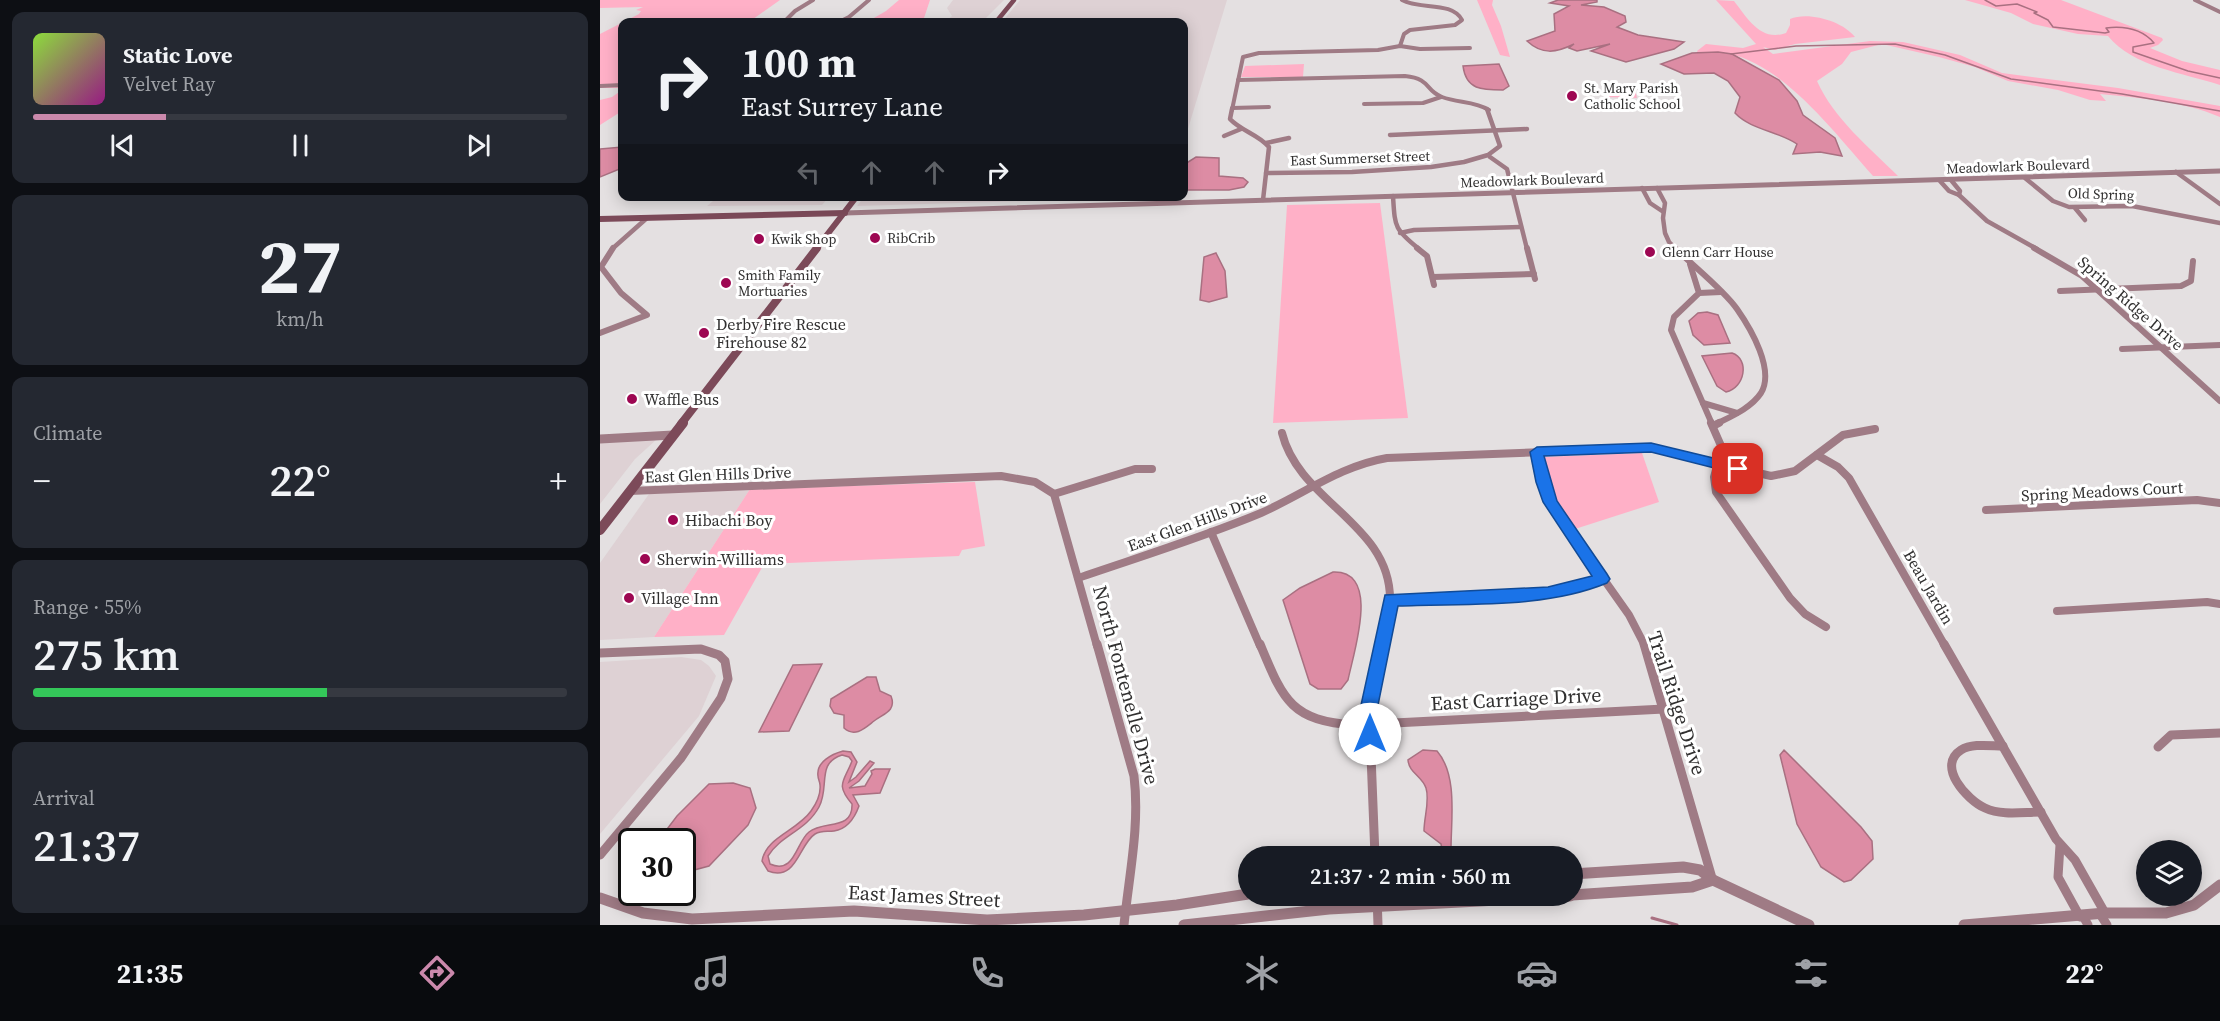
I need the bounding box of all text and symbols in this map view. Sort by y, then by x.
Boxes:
text: 100 m [741,33,856,91]
text: Static Love [123,40,233,70]
icon: right [642,42,720,120]
text: Velvet Ray [123,70,215,98]
place label: St. Mary Parish Catholic School [1584,78,1681,114]
text: East Surrey Lane [741,88,943,125]
marker: St. Mary Parish Catholic School [1565,89,1579,103]
icon: previous [106,129,139,162]
icon: pause [284,129,317,162]
icon: next [462,129,495,162]
street label: East Summerset Street [1290,146,1431,170]
street label: Meadowlark Boulevard [1946,153,2090,178]
icon: left [792,156,825,189]
icon: ahead [855,156,888,189]
icon: ahead [918,156,951,189]
icon: right [981,156,1014,189]
street label: Meadowlark Boulevard [1460,167,1604,192]
street label: Old Spring [2068,183,2134,205]
text: 27 [258,212,342,319]
place label: RibCrib [887,228,935,248]
place label: Kwik Shop [771,229,836,249]
marker: RibCrib [868,231,882,245]
marker: Kwik Shop [752,232,766,246]
place label: Glenn Carr House [1662,242,1774,262]
marker: Glenn Carr House [1643,245,1657,259]
street label: Spring Ridge Drive [2073,251,2189,355]
place label: Smith Family Mortuaries [738,265,822,301]
marker: Smith Family Mortuaries [719,276,733,290]
text: km/h [276,305,324,333]
place label: Derby Fire Rescue Firehouse 82 [716,313,846,353]
marker: Derby Fire Rescue Firehouse 82 [697,326,711,340]
place label: Waffle Bus [644,388,719,410]
marker: Waffle Bus [625,392,639,406]
text: Climate [33,419,102,447]
pin [1712,443,1763,494]
text: 22° [269,449,331,511]
icon: arrive [1721,452,1754,485]
text: − [33,458,51,503]
text: + [550,458,567,503]
street label: East Glen Hills Drive [644,460,792,488]
street label: Spring Meadows Court [2021,476,2184,506]
street label: East Glen Hills Drive [1124,486,1270,556]
place label: Hibachi Boy [685,509,773,531]
marker: Hibachi Boy [666,513,680,527]
street label: Beau Jardin [1899,546,1959,629]
place label: Sherwin-Williams [657,548,784,570]
marker: Sherwin-Williams [638,552,652,566]
street label: North Fontenelle Drive [1086,582,1166,788]
place label: Village Inn [641,587,719,609]
marker: Village Inn [622,591,636,605]
text: Range · 55% [33,593,142,621]
text: 275 km [33,623,180,685]
street label: Trail Ridge Drive [1641,627,1713,779]
street label: East Carriage Drive [1430,681,1602,717]
position arrow [1338,702,1402,766]
text: Arrival [33,784,95,812]
text: 21:37 [33,814,140,876]
speed limit sign: 30 [618,828,696,906]
map controls [2136,840,2202,906]
button: layers [2136,840,2202,906]
text: 21:37 · 2 min · 560 m [1310,861,1511,891]
street label: East James Street [847,878,1001,914]
icon: directions [416,952,458,994]
icon: music [691,952,733,994]
icon: phone [966,952,1008,994]
icon: climate [1241,952,1283,994]
icon: car [1516,952,1558,994]
icon: filters [1790,952,1832,994]
text: 21:35 [116,955,183,992]
text: 22° [2065,955,2103,992]

